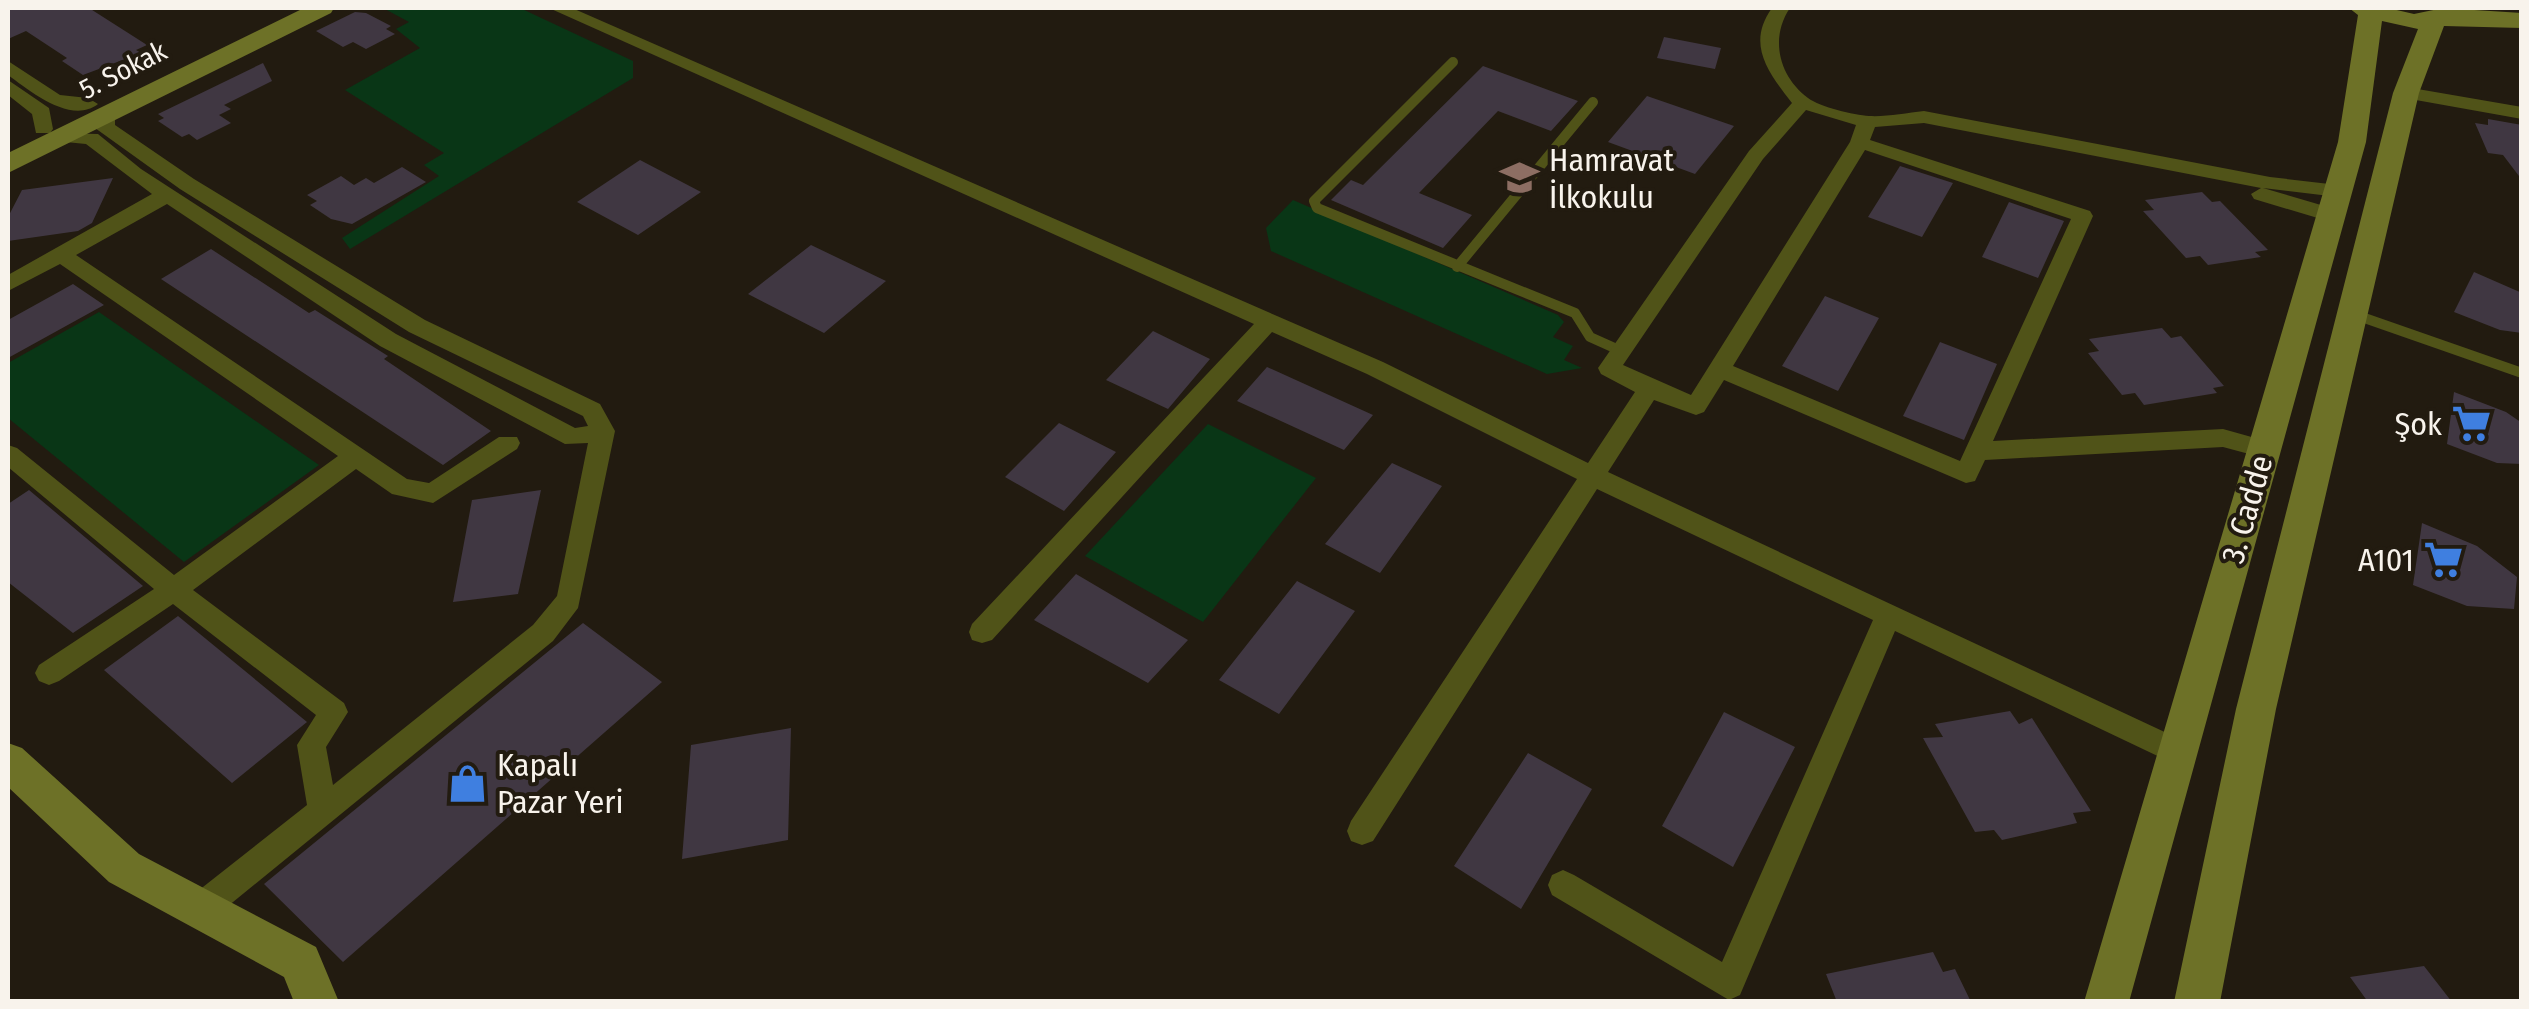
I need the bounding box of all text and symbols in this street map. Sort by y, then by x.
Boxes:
street label: 5. Sokak [74,34,173,106]
place label: Hamravat İlkokulu [1549,141,1675,216]
school or university icon: Hamravat İlkokulu [1498,157,1540,199]
supermarket icon: Şok [2451,403,2493,445]
place label: Şok [2394,405,2442,443]
street label: 3. Cadde [2214,451,2280,567]
supermarket icon: A101 [2423,539,2465,581]
place label: A101 [2358,541,2414,579]
place label: Kapalı Pazar Yeri [497,746,623,821]
shop icon: Kapalı Pazar Yeri [446,762,488,804]

